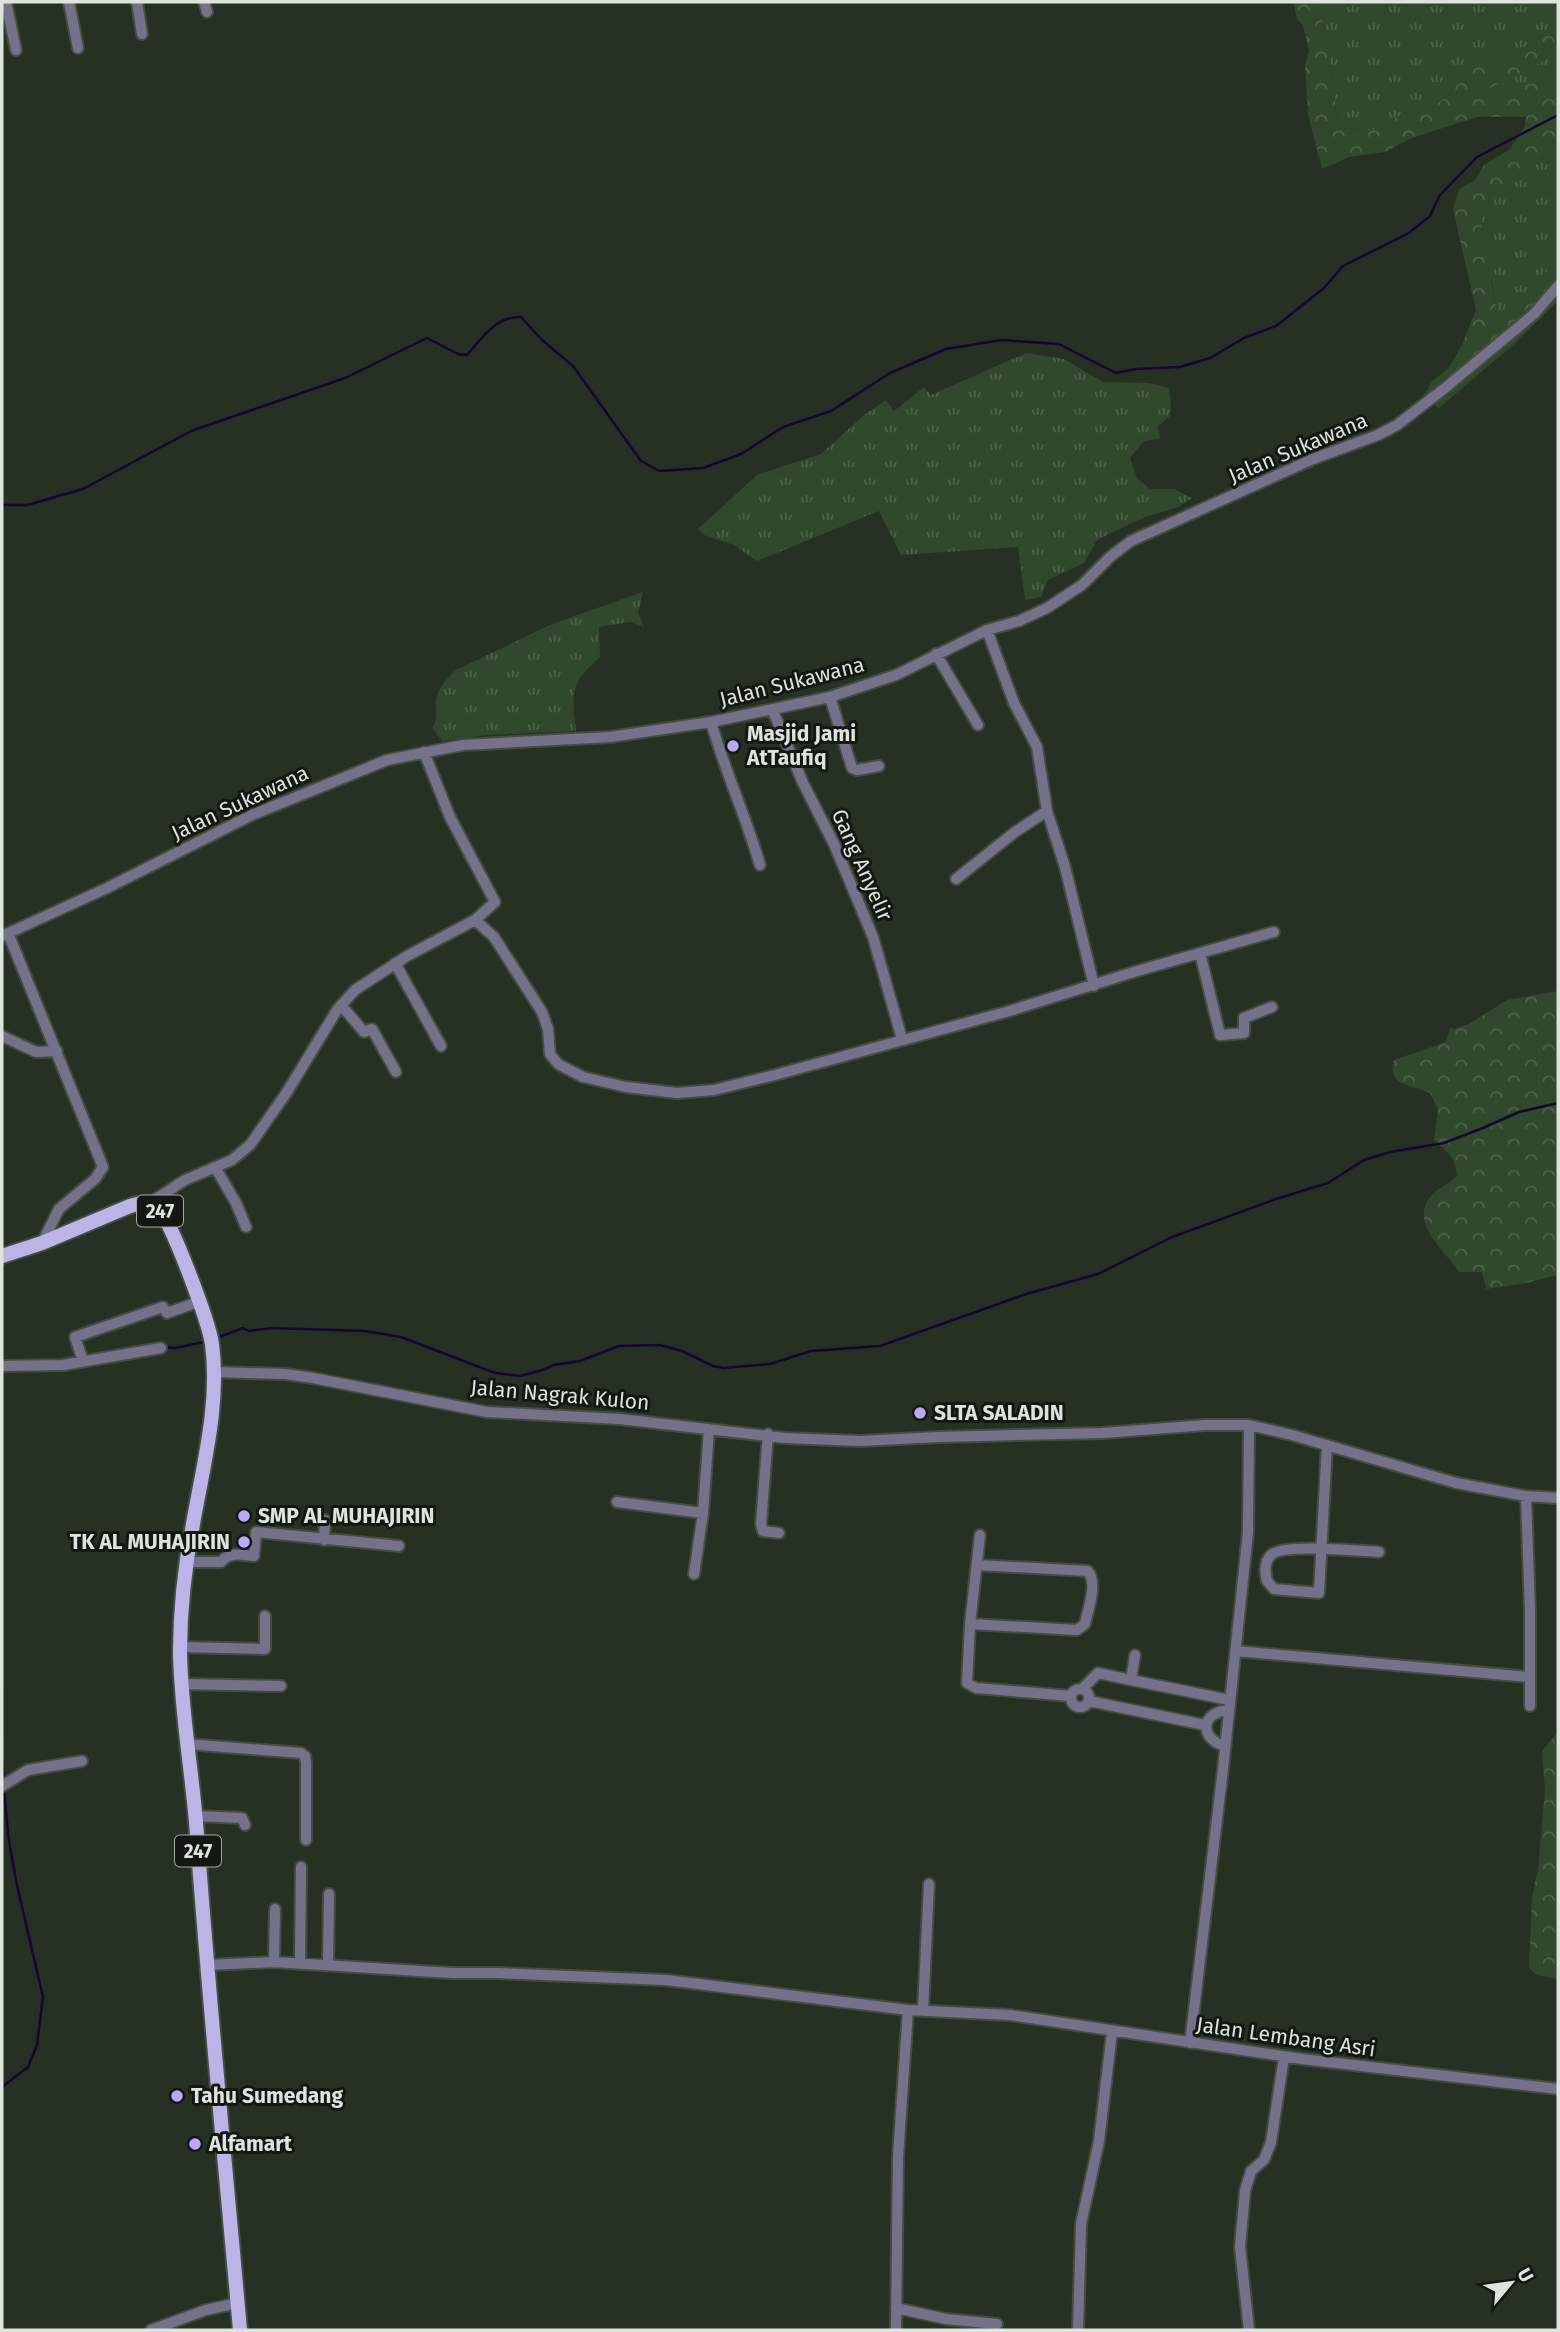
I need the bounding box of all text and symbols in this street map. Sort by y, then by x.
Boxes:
street label: Jalan Sukawana [1225,407,1371,489]
street label: Jalan Sukawana [717,651,867,713]
place label: Masjid Jami AtTaufiq [746,721,856,771]
marker: Masjid Jami AtTaufiq [725,738,741,754]
street label: Jalan Sukawana [167,760,313,846]
street label: Gang Anyelir [826,805,898,925]
road number: 247 [137,1196,183,1226]
street label: Jalan Nagrak Kulon [469,1374,651,1416]
place label: SLTA SALADIN [934,1400,1064,1426]
marker: SLTA SALADIN [912,1405,928,1421]
place label: SMP AL MUHAJIRIN [258,1503,434,1529]
marker: SMP AL MUHAJIRIN [236,1508,252,1524]
place label: TK AL MUHAJIRIN [70,1529,230,1555]
marker: TK AL MUHAJIRIN [236,1534,252,1550]
road number: 247 [175,1836,221,1867]
street label: Jalan Lembang Asri [1195,2012,1377,2062]
place label: Tahu Sumedang [191,2083,343,2109]
marker: Tahu Sumedang [169,2088,185,2104]
place label: Alfamart [208,2131,293,2157]
marker: Alfamart [187,2136,203,2152]
north arrow [1476,2248,1546,2318]
text: U [1512,2264,1538,2286]

